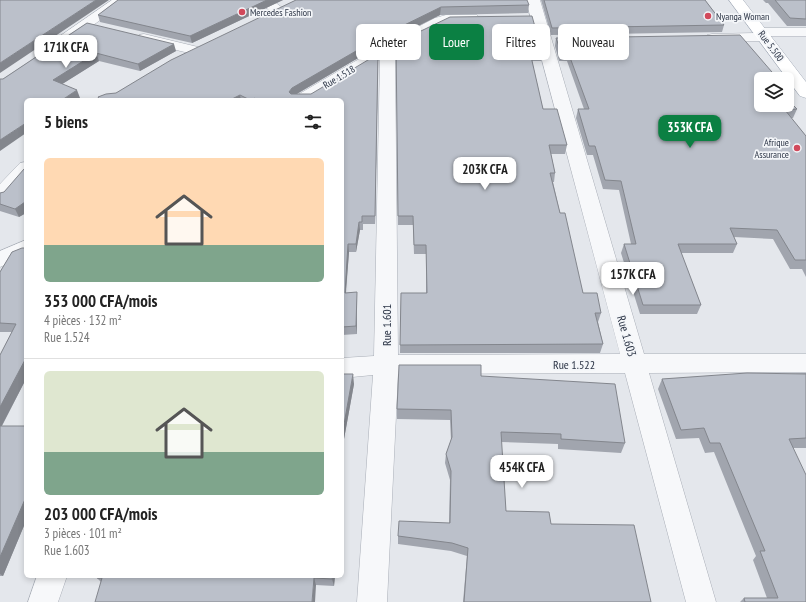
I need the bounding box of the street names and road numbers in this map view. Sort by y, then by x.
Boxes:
street label: Rue 5.500 [755,28,787,64]
street label: Rue 1.518 [321,62,357,92]
street label: Rue 1.601 [379,304,394,346]
street label: Rue 1.603 [614,314,640,358]
street label: Rue 1.522 [553,357,595,372]

